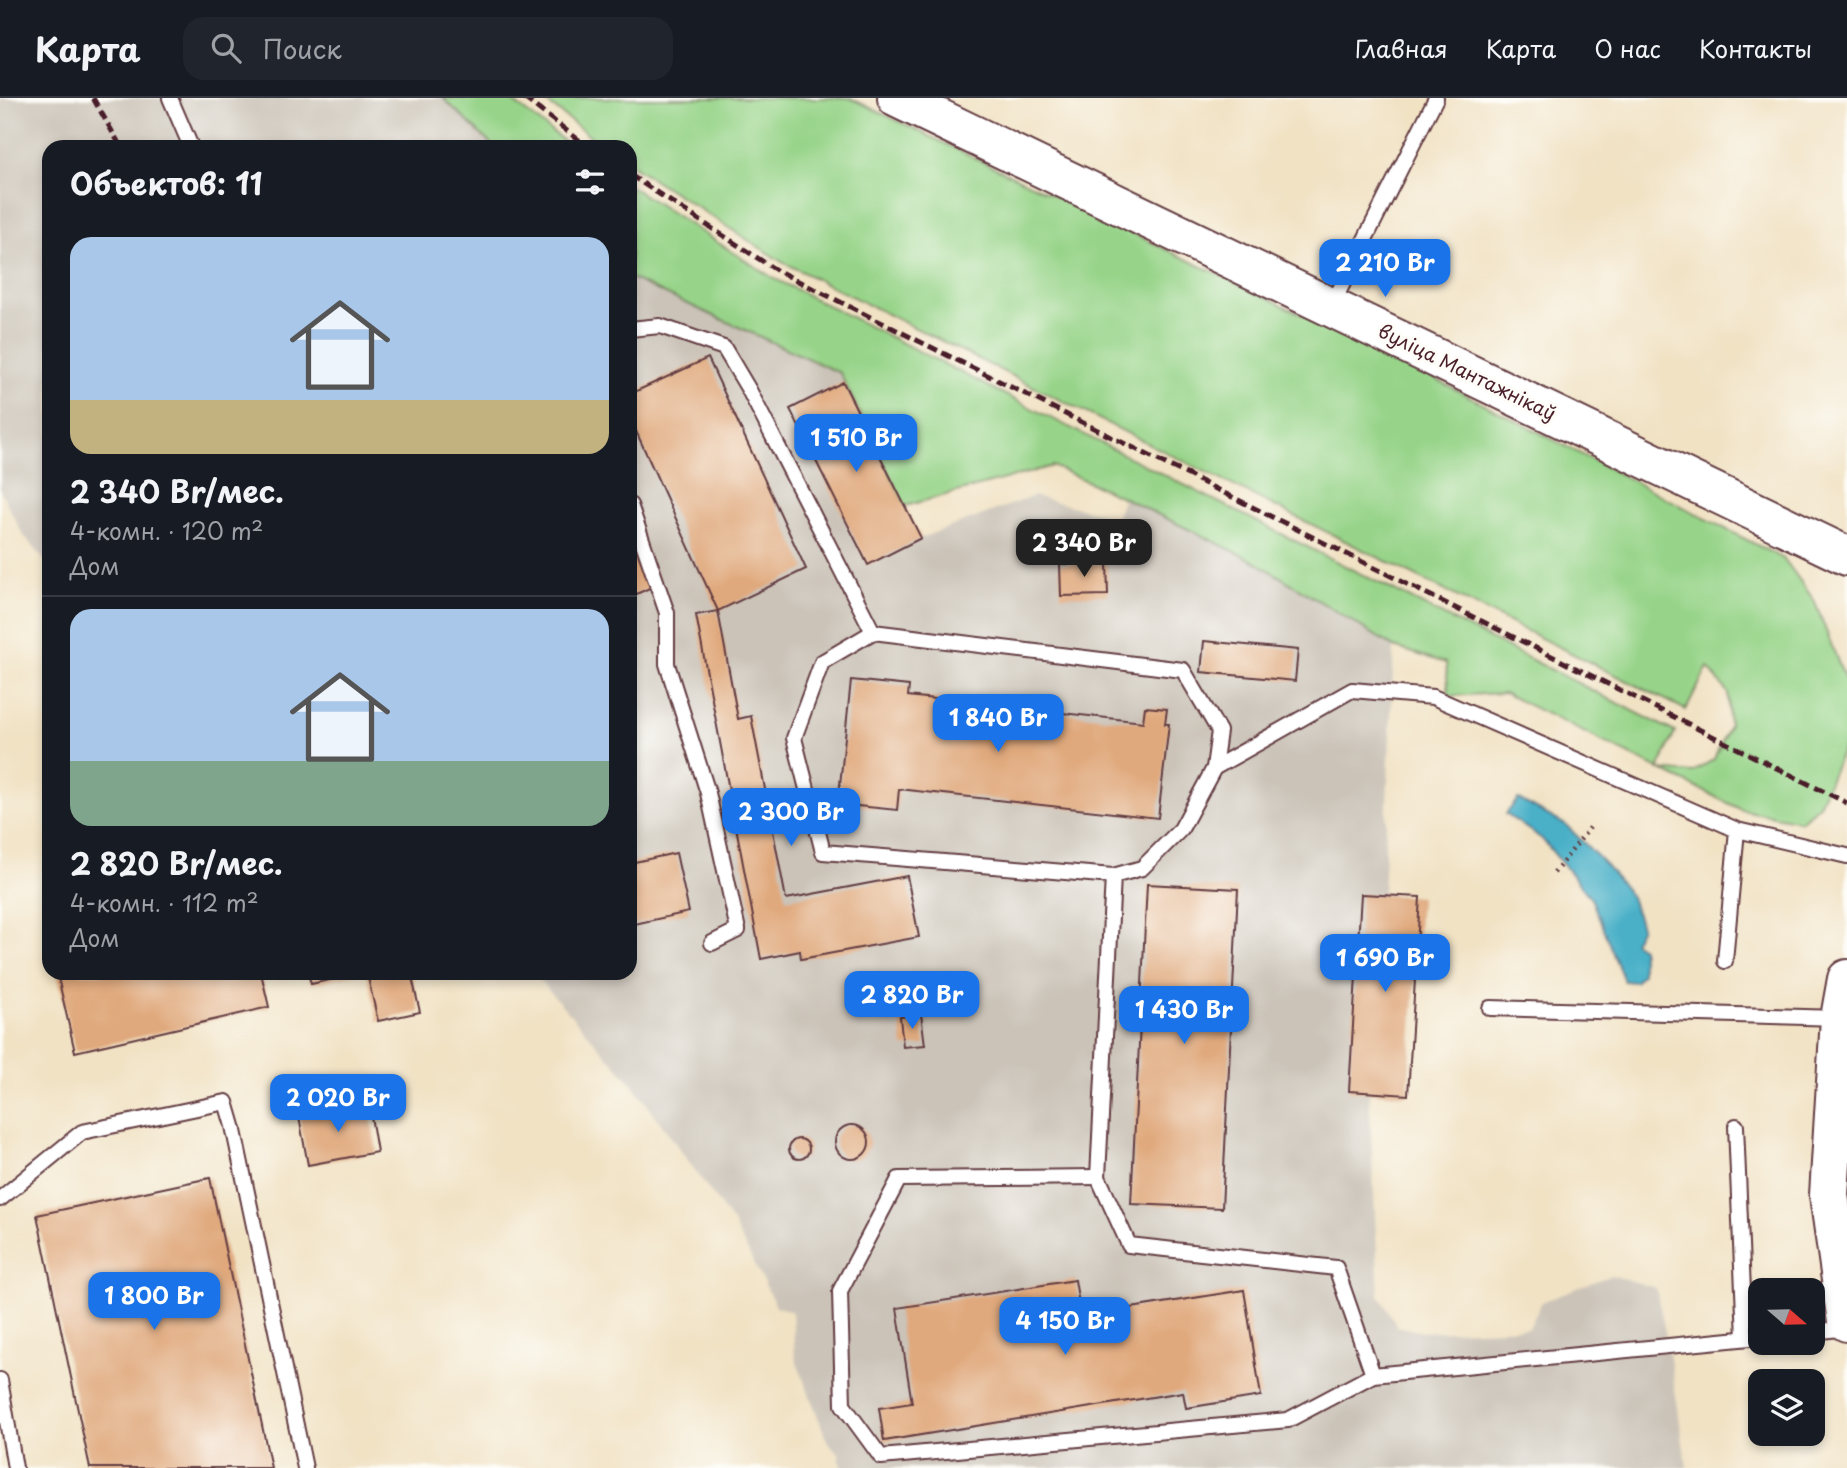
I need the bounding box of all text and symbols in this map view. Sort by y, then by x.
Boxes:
search box [183,17,673,80]
text: Карта [35,23,141,73]
icon: search [207,29,245,67]
text: Поиск [263,29,342,68]
text: Главная [1355,30,1448,66]
text: Карта [1486,30,1556,66]
text: О нас [1594,30,1661,66]
text: Контакты [1699,30,1812,66]
text: Объектов: 11 [70,160,263,205]
icon: filters [571,163,609,201]
pin: 2 210 Br [1313,240,1457,299]
text: 2 210 Br [1335,244,1435,279]
icon: home [277,282,403,408]
street label: вуліца Мантажнікаў [1374,316,1561,426]
pin: 1 510 Br [784,414,928,474]
text: 1 510 Br [810,419,902,454]
text: 2 340 Br/мес. [70,468,284,513]
text: 4-комн. · 120 m² [70,513,263,548]
pin: 2 340 Br [1012,519,1156,579]
text: 2 340 Br [1032,524,1136,559]
text: Дом [70,548,119,583]
icon: home [277,654,403,780]
pin: 1 840 Br [926,694,1070,754]
text: 1 840 Br [949,699,1047,734]
pin: 2 300 Br [719,788,863,848]
text: 2 300 Br [738,793,844,828]
text: 2 820 Br/мес. [70,840,283,885]
text: 4-комн. · 112 m² [70,885,259,920]
text: Дом [70,920,119,955]
pin: 1 690 Br [1313,934,1457,994]
text: 1 690 Br [1336,939,1434,974]
pin: 2 820 Br [840,972,984,1031]
text: 2 820 Br [860,976,964,1011]
pin: 1 430 Br [1112,986,1256,1046]
text: 1 430 Br [1135,991,1233,1026]
pin: 2 020 Br [266,1074,410,1134]
text: 2 020 Br [286,1079,390,1114]
pin: 1 800 Br [82,1272,226,1332]
text: 1 800 Br [104,1277,204,1312]
north arrow [1748,1278,1825,1354]
map controls [1748,1278,1825,1446]
pin: 4 150 Br [993,1298,1137,1357]
text: 4 150 Br [1015,1302,1115,1337]
button: layers [1748,1369,1825,1446]

